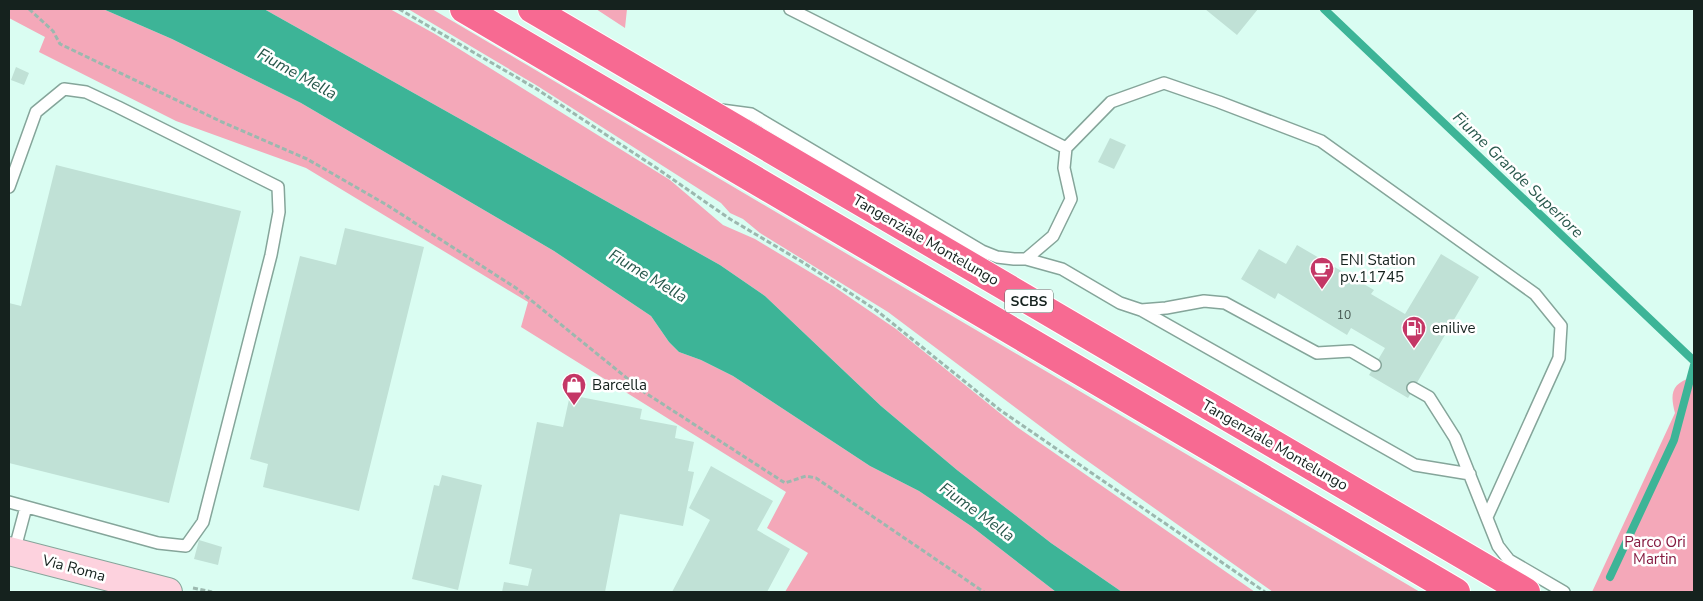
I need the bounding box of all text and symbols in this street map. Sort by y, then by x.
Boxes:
water label: Fiume Mella [253,43,341,105]
water label: Fiume Grande Superiore [1448,107,1588,244]
street label: Tangenziale Montelungo [849,190,1003,290]
water label: Fiume Mella [605,244,691,308]
place label: ENI Station pv.11745 [1340,250,1416,287]
cafe icon: ENI Station pv.11745 [1309,256,1335,290]
road number: SCBS [1005,290,1053,312]
house number: 10 [1337,307,1351,323]
fuel station icon: enilive [1401,315,1427,349]
place label: enilive [1432,318,1476,338]
shop icon: Barcella [561,372,587,406]
place label: Barcella [592,375,647,395]
street label: Tangenziale Montelungo [1198,395,1352,495]
water label: Fiume Mella [935,477,1019,547]
park label: Parco Ori Martin [1624,532,1686,569]
street label: Via Roma [39,550,108,586]

